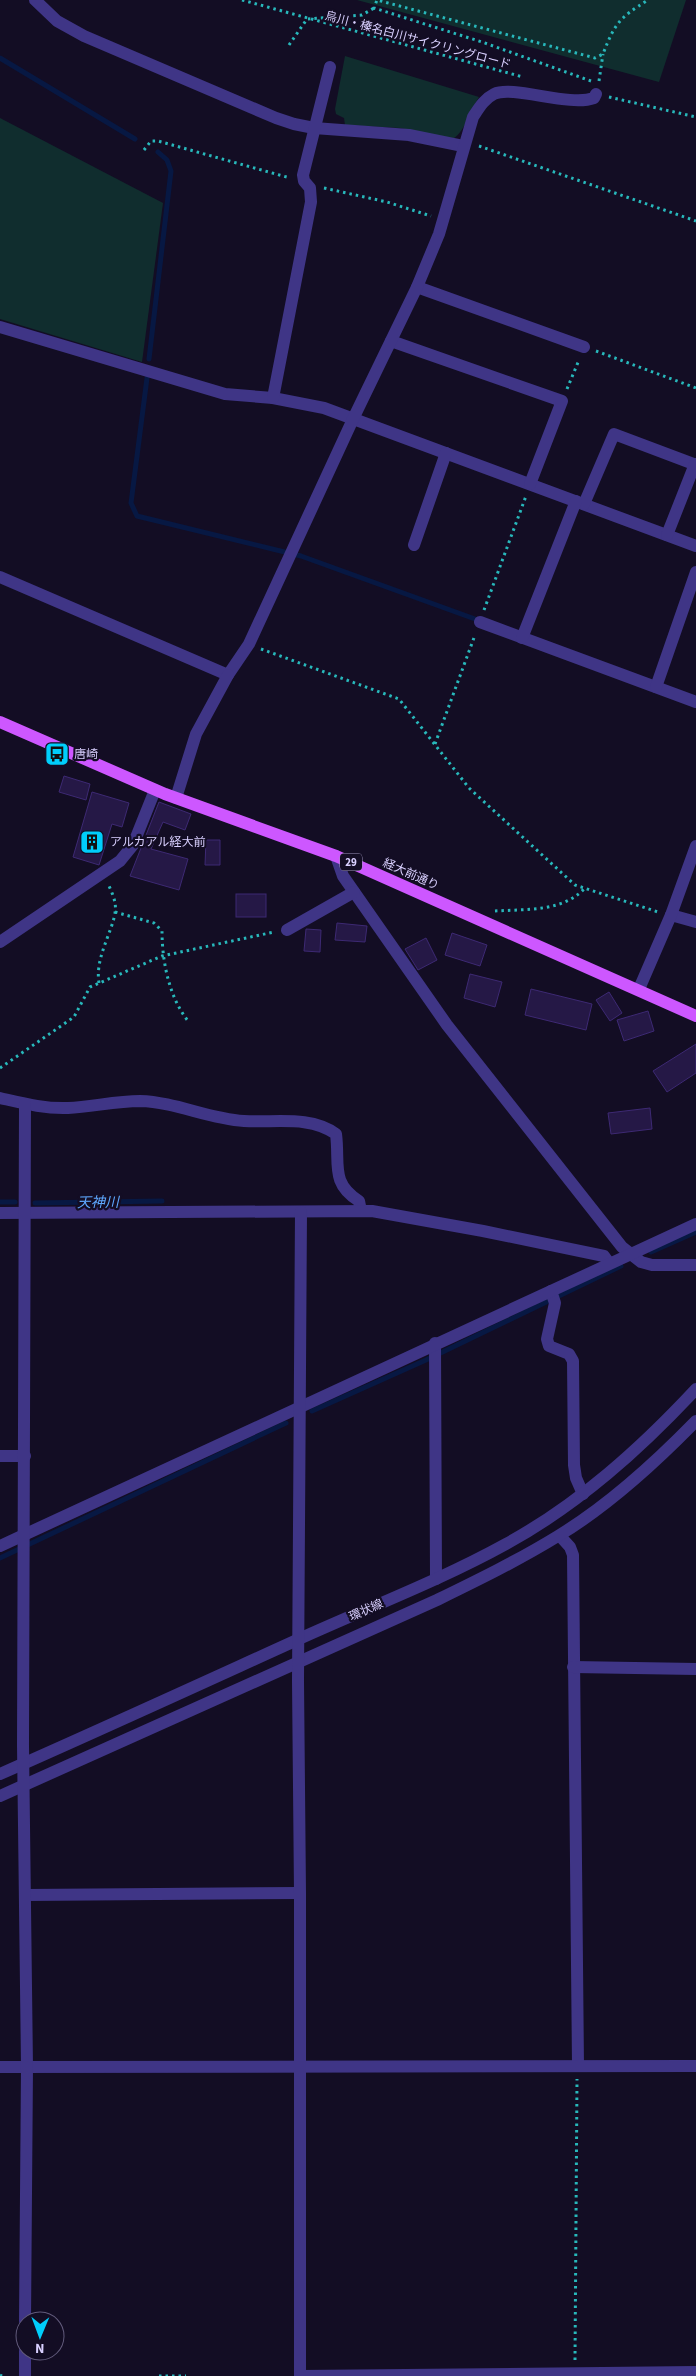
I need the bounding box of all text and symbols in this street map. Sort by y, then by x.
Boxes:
street label: 烏川・榛名白川サイクリングロード [323,7,513,74]
bus stop icon: 唐崎 [44,741,70,767]
place label: 唐崎 [74,746,98,763]
building icon: アルカアル経大前 [79,829,105,855]
place label: アルカアル経大前 [110,834,205,851]
road number: 29 [340,854,362,870]
street label: 経大前通り [380,854,442,894]
water label: 天神川 [77,1193,121,1213]
street label: 環状線 [346,1595,386,1626]
north arrow [15,2311,65,2361]
text: N [35,2338,45,2358]

